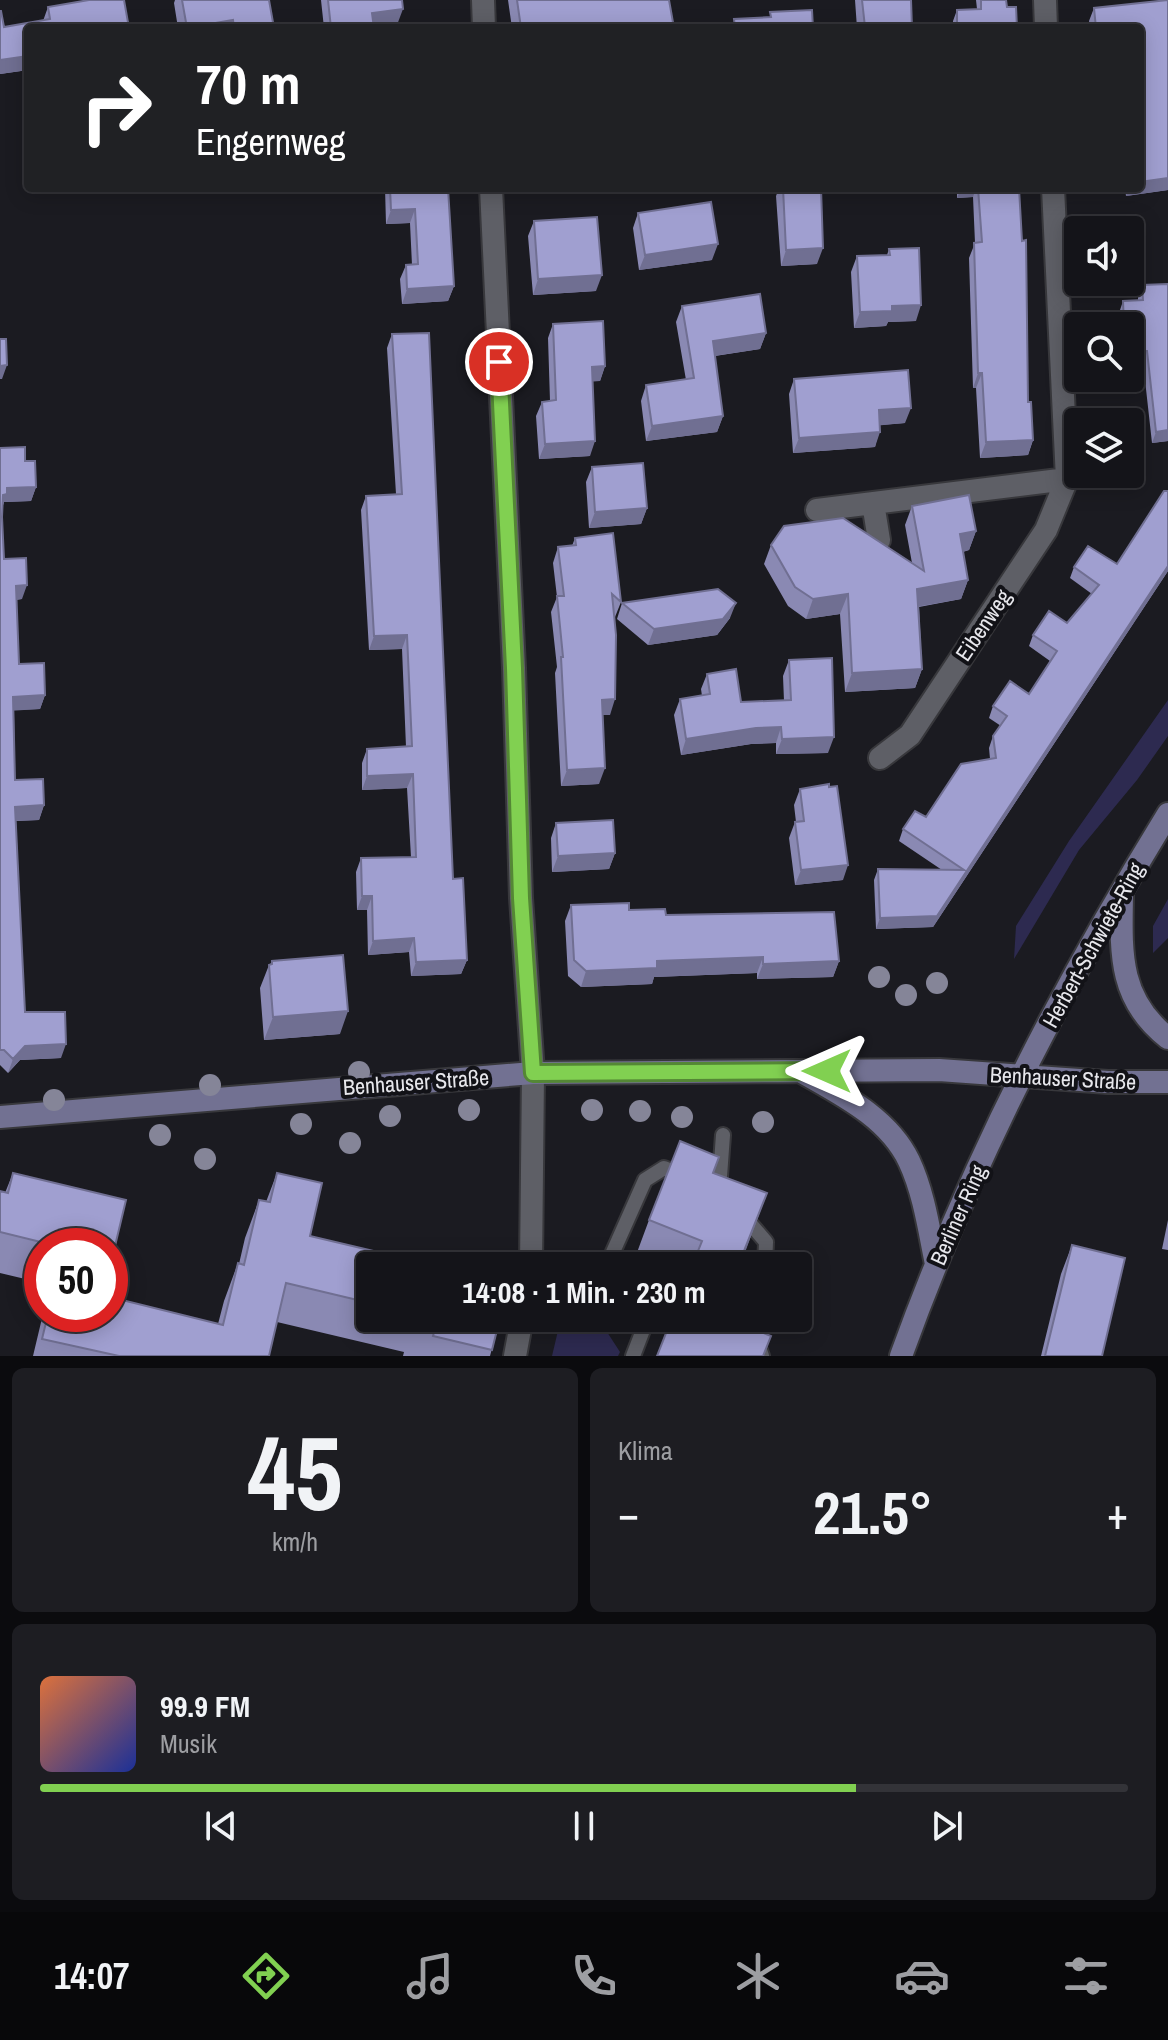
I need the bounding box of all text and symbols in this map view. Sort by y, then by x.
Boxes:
text: 70 m [196,46,301,121]
icon: right [64,56,168,160]
text: Engernweg [196,118,345,166]
map controls [1064,216,1144,488]
button: sound [1064,216,1144,296]
button: search [1064,312,1144,392]
pin [465,328,533,396]
icon: arrive [477,340,521,384]
button: layers [1064,408,1144,488]
street label: Eibenweg [948,583,1018,667]
street label: Herbert-Schwiete-Ring [1035,857,1151,1033]
position arrow [785,1029,869,1113]
street label: Benhauser Straße [989,1059,1137,1097]
street label: Benhauser Straße [342,1062,490,1102]
street label: Berliner Ring [923,1160,993,1270]
speed limit sign: 50 [24,1228,128,1332]
text: 14:08 · 1 Min. · 230 m [462,1272,706,1312]
text: 45 [248,1402,342,1542]
text: Klima [618,1433,673,1468]
text: 21.5° [813,1472,933,1553]
text: − [618,1483,639,1543]
text: + [1107,1483,1128,1543]
text: km/h [272,1524,318,1559]
text: 99.9 FM [160,1686,250,1726]
text: Musik [160,1726,217,1761]
icon: previous [199,1804,243,1848]
icon: pause [562,1804,606,1848]
icon: next [925,1804,969,1848]
icon: directions [238,1948,294,2004]
icon: music [402,1948,458,2004]
icon: phone [566,1948,622,2004]
icon: climate [730,1948,786,2004]
icon: car [894,1948,950,2004]
icon: filters [1058,1948,1114,2004]
text: 14:07 [54,1952,130,2000]

